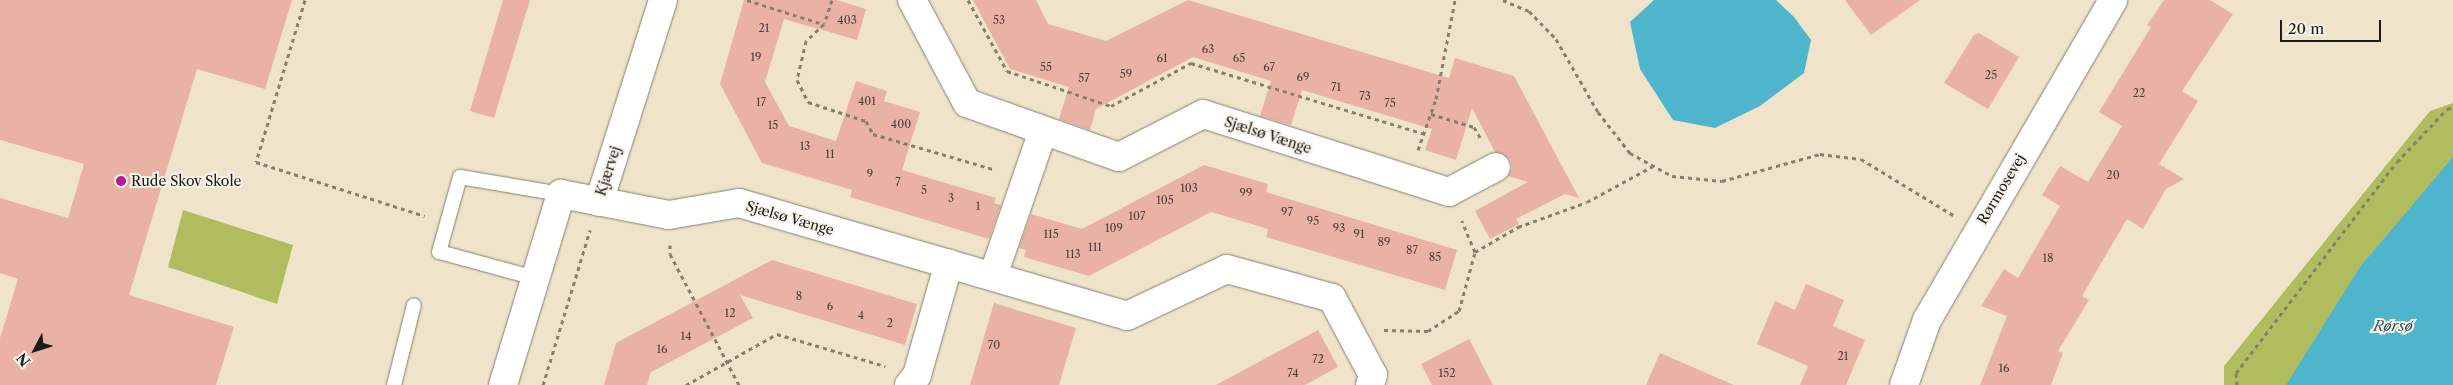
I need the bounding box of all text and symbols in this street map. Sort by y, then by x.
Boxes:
scale bar [2283,10,2384,42]
house number: 403 [837,13,857,27]
house number: 53 [993,13,1005,27]
text: 20 m [2288,19,2324,38]
house number: 21 [759,21,769,35]
house number: 63 [1202,42,1214,56]
house number: 19 [750,50,762,64]
house number: 61 [1156,51,1168,65]
house number: 65 [1233,51,1245,65]
house number: 55 [1040,60,1052,74]
house number: 67 [1263,60,1275,74]
house number: 59 [1120,67,1132,81]
house number: 25 [1985,68,1997,82]
house number: 69 [1297,70,1309,84]
house number: 57 [1078,71,1090,85]
house number: 71 [1331,80,1341,94]
house number: 22 [2133,86,2145,100]
house number: 73 [1359,89,1371,103]
house number: 401 [858,94,876,108]
house number: 17 [756,95,766,109]
house number: 75 [1384,96,1396,110]
street label: Sjælsø Vænge [1222,113,1314,157]
house number: 400 [891,117,911,131]
house number: 15 [768,118,778,132]
house number: 13 [800,139,810,153]
street label: Kjærvej [592,144,624,198]
house number: 11 [825,147,835,161]
street label: Rørmosevej [1973,151,2029,227]
house number: 9 [867,167,873,181]
house number: 20 [2106,168,2120,182]
place label: Rude Skov Skole [131,173,242,189]
marker: Rude Skov Skole [115,175,127,187]
house number: 7 [895,175,901,189]
house number: 103 [1180,181,1198,195]
house number: 5 [921,183,927,197]
house number: 99 [1240,186,1252,200]
house number: 3 [948,191,954,205]
house number: 105 [1156,193,1174,207]
street label: Sjælsø Vænge [744,197,836,239]
house number: 1 [976,199,980,213]
house number: 97 [1281,205,1293,219]
house number: 107 [1128,209,1146,223]
house number: 95 [1307,214,1319,228]
house number: 109 [1105,221,1123,235]
house number: 93 [1333,221,1345,235]
house number: 115 [1043,227,1059,241]
house number: 91 [1353,227,1365,241]
house number: 89 [1378,235,1390,249]
house number: 111 [1088,240,1102,254]
house number: 87 [1406,243,1418,257]
house number: 113 [1065,247,1081,261]
house number: 85 [1429,250,1441,264]
house number: 18 [2042,251,2054,265]
house number: 8 [796,289,802,303]
house number: 6 [827,299,833,313]
house number: 12 [725,306,735,320]
house number: 4 [858,308,864,322]
house number: 2 [887,316,893,330]
water label: Rørsø [2373,317,2413,335]
north arrow [10,325,60,375]
house number: 14 [681,329,691,343]
house number: 70 [988,338,1000,352]
house number: 16 [656,342,668,356]
text: N [13,349,34,370]
house number: 21 [1838,349,1848,363]
house number: 72 [1312,352,1324,366]
house number: 16 [1998,361,2010,375]
house number: 74 [1287,366,1299,380]
house number: 152 [1439,366,1455,380]

